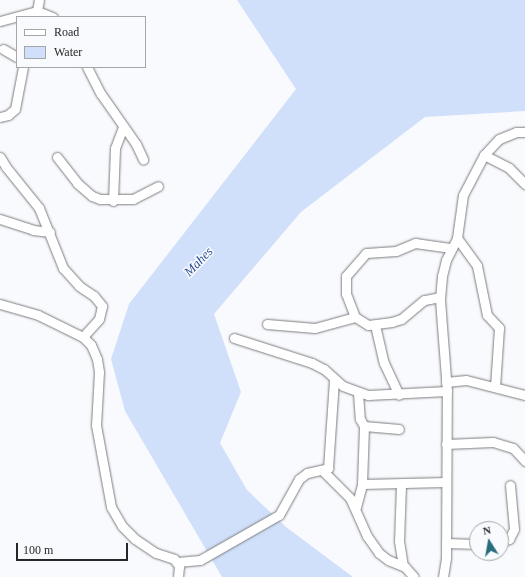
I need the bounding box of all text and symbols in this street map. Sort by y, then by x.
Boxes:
legend [16,16,146,68]
text: Road [54,25,79,39]
text: Water [54,45,82,59]
water label: Mahes [181,244,217,280]
north arrow [469,521,509,561]
text: N [482,524,492,537]
scale bar [18,535,130,561]
text: 100 m [23,543,53,557]

